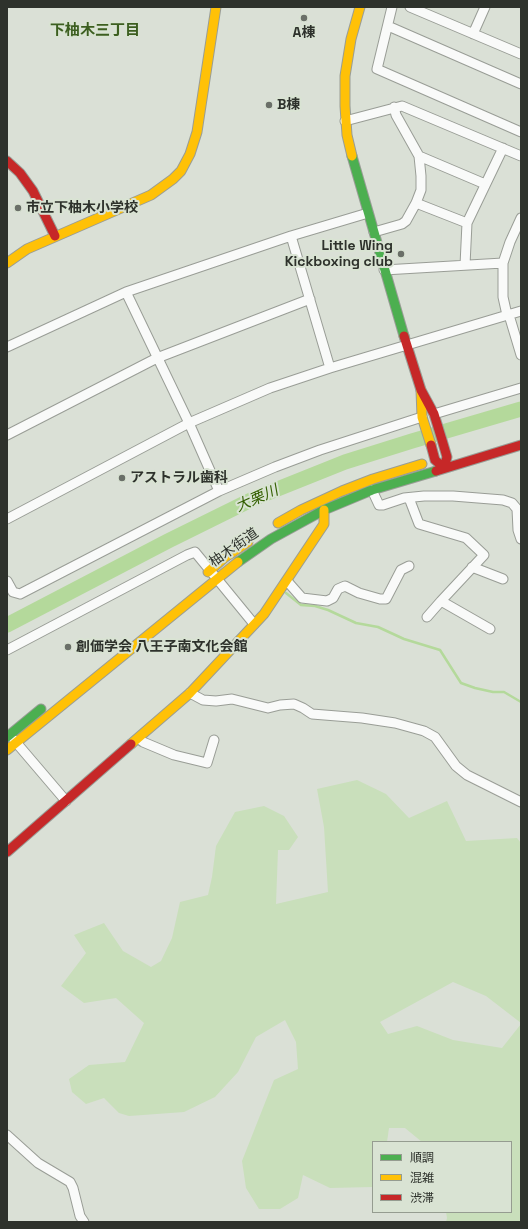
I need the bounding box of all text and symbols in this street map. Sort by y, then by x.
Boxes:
marker: A棟 [299,13,309,23]
district label: 下柚木三丁目 [50,22,140,40]
place label: A棟 [293,25,315,41]
place label: B棟 [277,97,300,113]
marker: B棟 [264,100,274,110]
place label: 市立下柚木小学校 [26,200,138,216]
marker: 市立下柚木小学校 [13,203,23,213]
place label: Little Wing Kickboxing club [285,238,393,270]
marker: Little Wing Kickboxing club [396,249,406,259]
place label: アストラル歯科 [130,470,228,486]
marker: アストラル歯科 [117,473,127,483]
water label: 大栗川 [233,482,281,516]
street label: 柚木街道 [206,525,262,571]
place label: 創価学会 八王子南文化会館 [76,639,248,655]
marker: 創価学会 八王子南文化会館 [63,642,73,652]
legend [372,1141,512,1213]
text: 順調 [410,1150,434,1166]
text: 混雑 [410,1170,434,1186]
text: 渋滞 [410,1190,434,1206]

